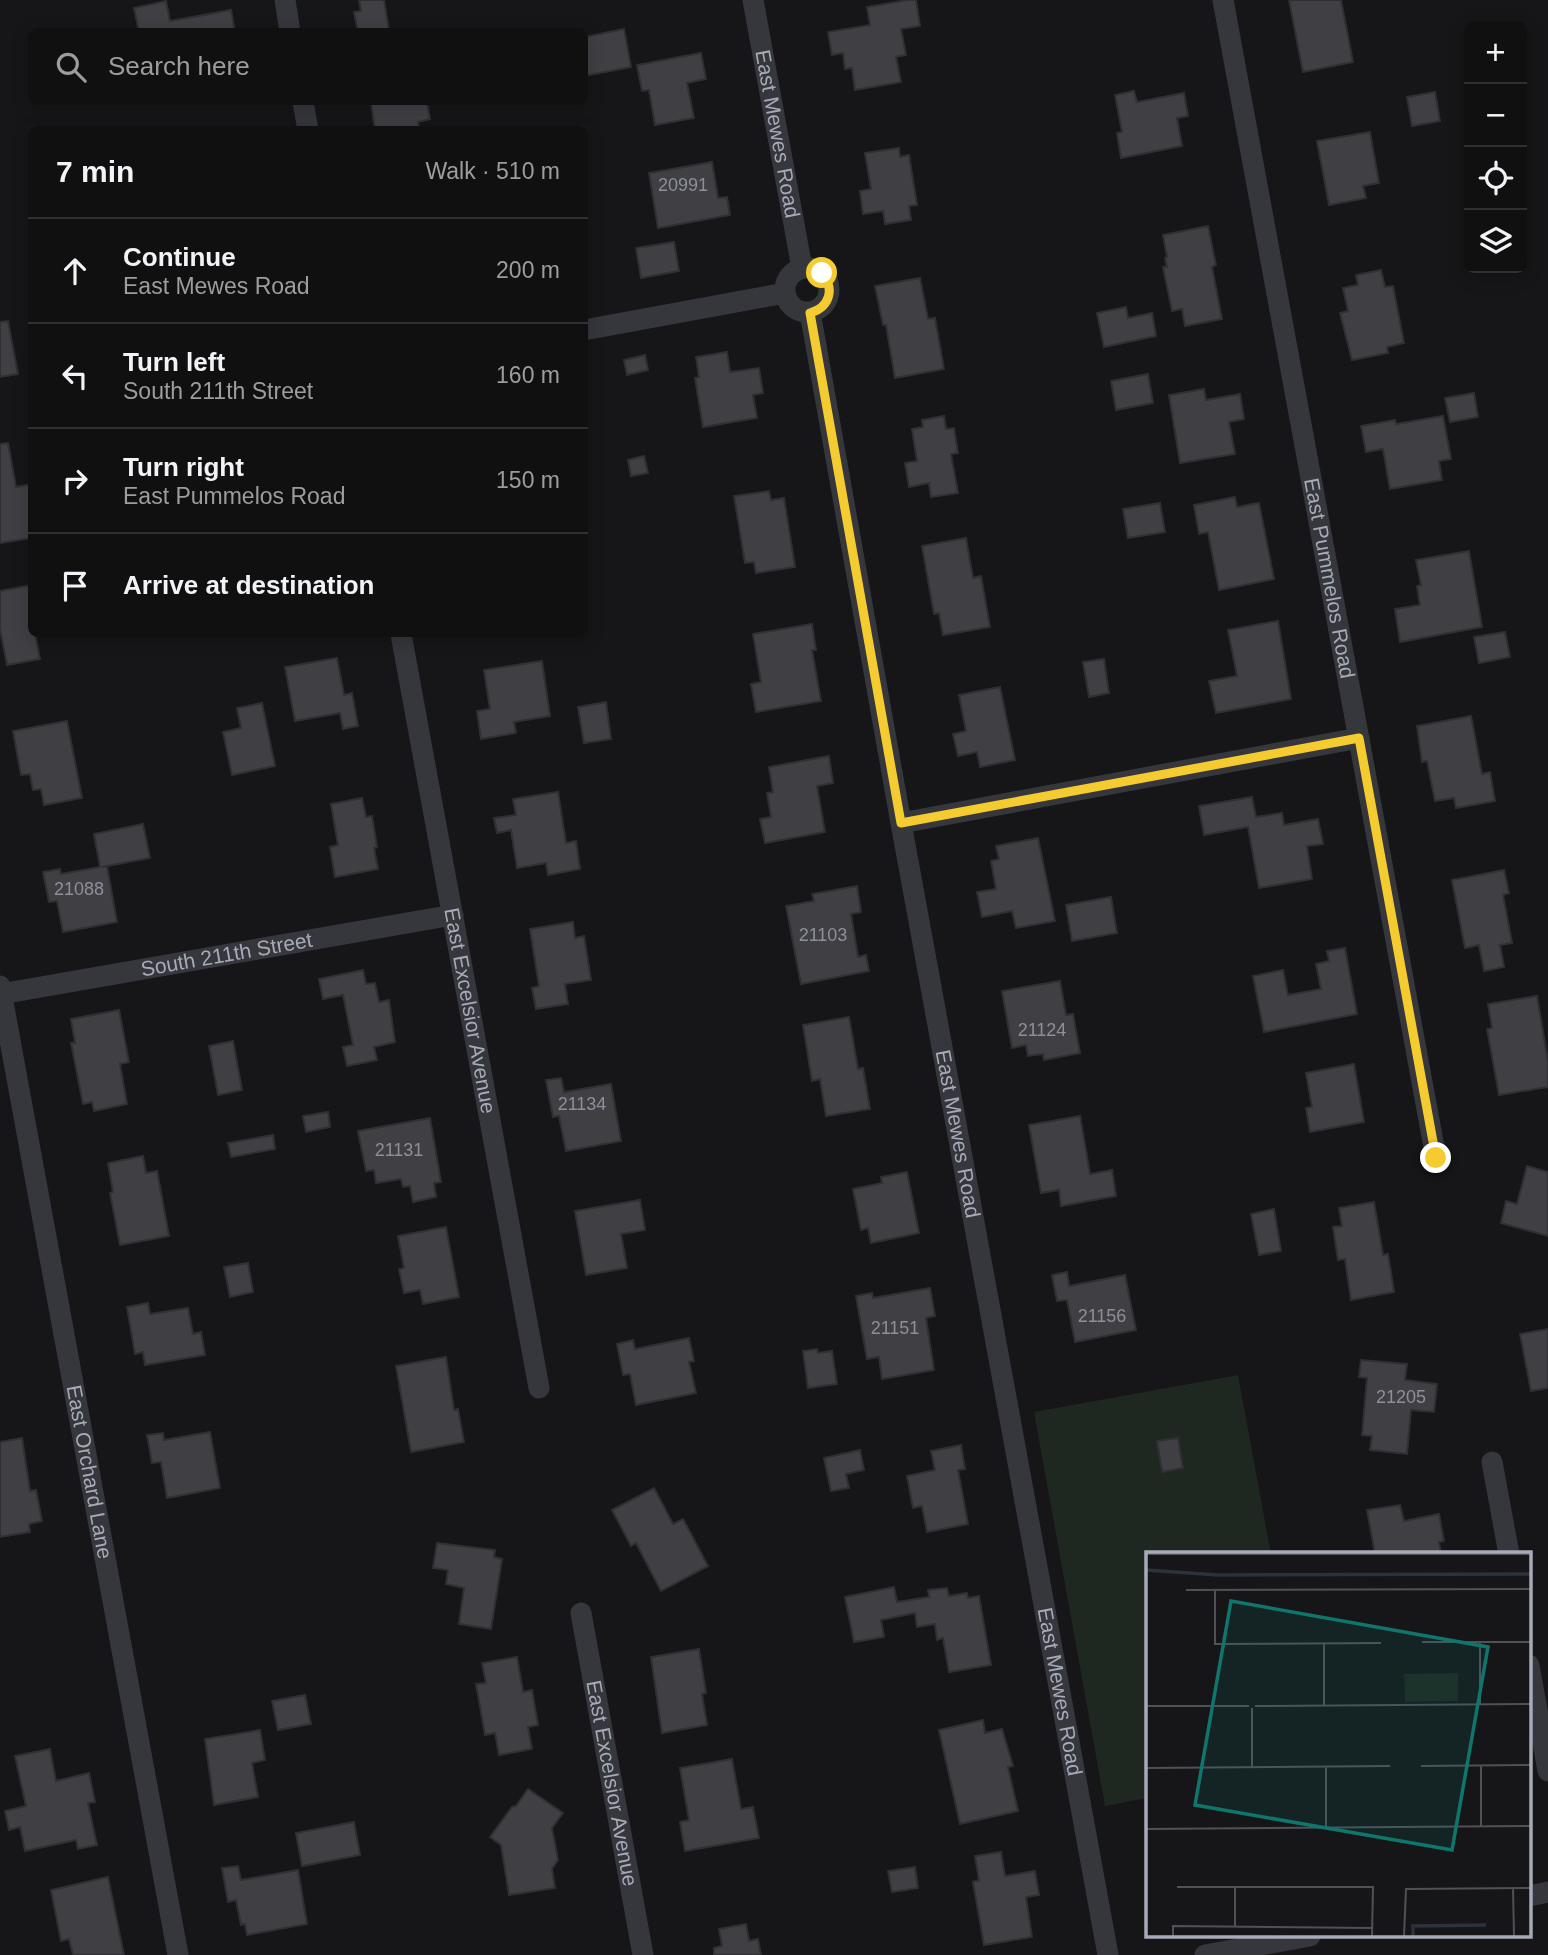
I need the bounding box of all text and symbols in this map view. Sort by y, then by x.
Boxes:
map controls [1464,21,1527,273]
button: + [1464,21,1527,84]
search box [28,28,588,105]
icon: search [52,48,90,86]
street label: East Mewes Road [751,48,805,220]
text: Search here [108,51,250,81]
button: − [1464,84,1527,147]
button: locate [1464,147,1527,210]
text: 7 min [56,155,134,188]
text: Walk · 510 m [425,158,560,184]
house number: 20991 [658,175,708,195]
button: layers [1464,210,1527,273]
text: Continue [123,242,236,272]
icon: ahead [56,252,94,290]
text: 200 m [496,257,560,283]
route start [806,257,837,288]
text: East Mewes Road [123,273,310,299]
text: Turn left [123,347,225,377]
icon: left [56,357,94,395]
text: 160 m [496,362,560,388]
text: South 211th Street [123,378,313,404]
text: Turn right [123,452,244,482]
icon: right [56,462,94,500]
text: 150 m [496,467,560,493]
street label: East Pummelos Road [1300,476,1360,680]
text: East Pummelos Road [123,483,345,509]
icon: arrive [56,567,94,605]
text: Arrive at destination [123,570,374,600]
house number: 21088 [54,879,104,899]
street label: East Excelsior Avenue [440,906,501,1115]
house number: 21103 [799,925,847,945]
street label: South 211th Street [139,928,314,980]
house number: 21124 [1018,1020,1066,1040]
street label: East Mewes Road [932,1048,985,1220]
house number: 21134 [558,1094,606,1114]
house number: 21131 [375,1140,423,1160]
route end [1420,1142,1451,1173]
house number: 21156 [1078,1306,1126,1326]
house number: 21151 [871,1318,919,1338]
street label: East Orchard Lane [62,1383,117,1561]
house number: 21205 [1376,1387,1426,1407]
inset map [1146,1552,1530,1938]
street label: East Mewes Road [1034,1606,1087,1777]
street label: East Excelsior Avenue [582,1678,642,1888]

